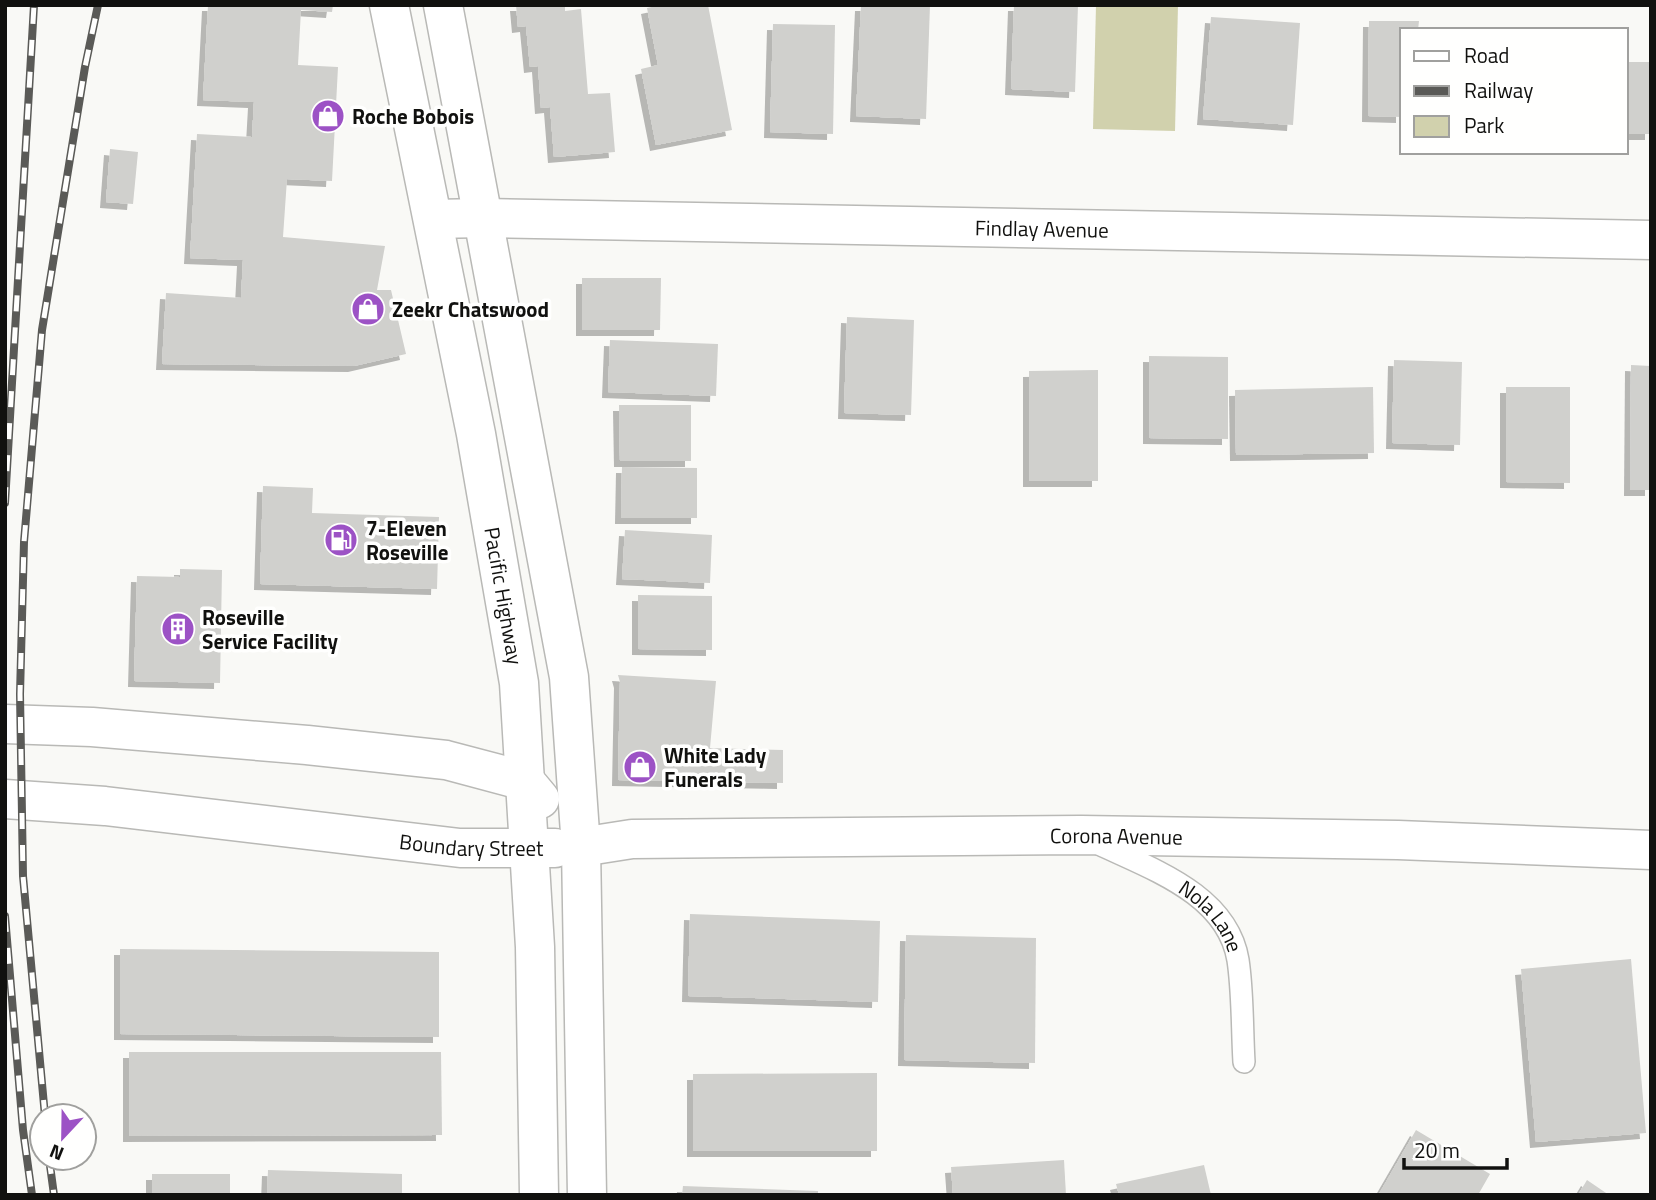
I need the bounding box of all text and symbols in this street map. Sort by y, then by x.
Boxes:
legend [1400,28,1628,154]
text: Road [1464,39,1509,71]
text: Railway [1464,74,1533,106]
shop icon: Roche Bobois [309,97,347,135]
place label: Roche Bobois [352,100,474,132]
text: Park [1464,109,1504,141]
street label: Findlay Avenue [975,211,1109,246]
shop icon: Zeekr Chatswood [349,290,387,328]
place label: Zeekr Chatswood [392,293,549,325]
place label: 7-Eleven Roseville [366,512,448,568]
fuel station icon: 7-Eleven Roseville [322,521,360,559]
street label: Pacific Highway [476,525,532,667]
place label: Roseville Service Facility [202,601,338,657]
building icon: Roseville Service Facility [159,610,197,648]
place label: White Lady Funerals [664,739,767,795]
shop icon: White Lady Funerals [621,748,659,786]
street label: Corona Avenue [1050,819,1183,853]
street label: Boundary Street [398,825,544,864]
street label: Nola Lane [1173,872,1251,956]
north arrow [28,1102,98,1172]
scale bar [1404,1126,1507,1170]
text: 20 m [1414,1134,1460,1166]
text: N [45,1137,68,1169]

